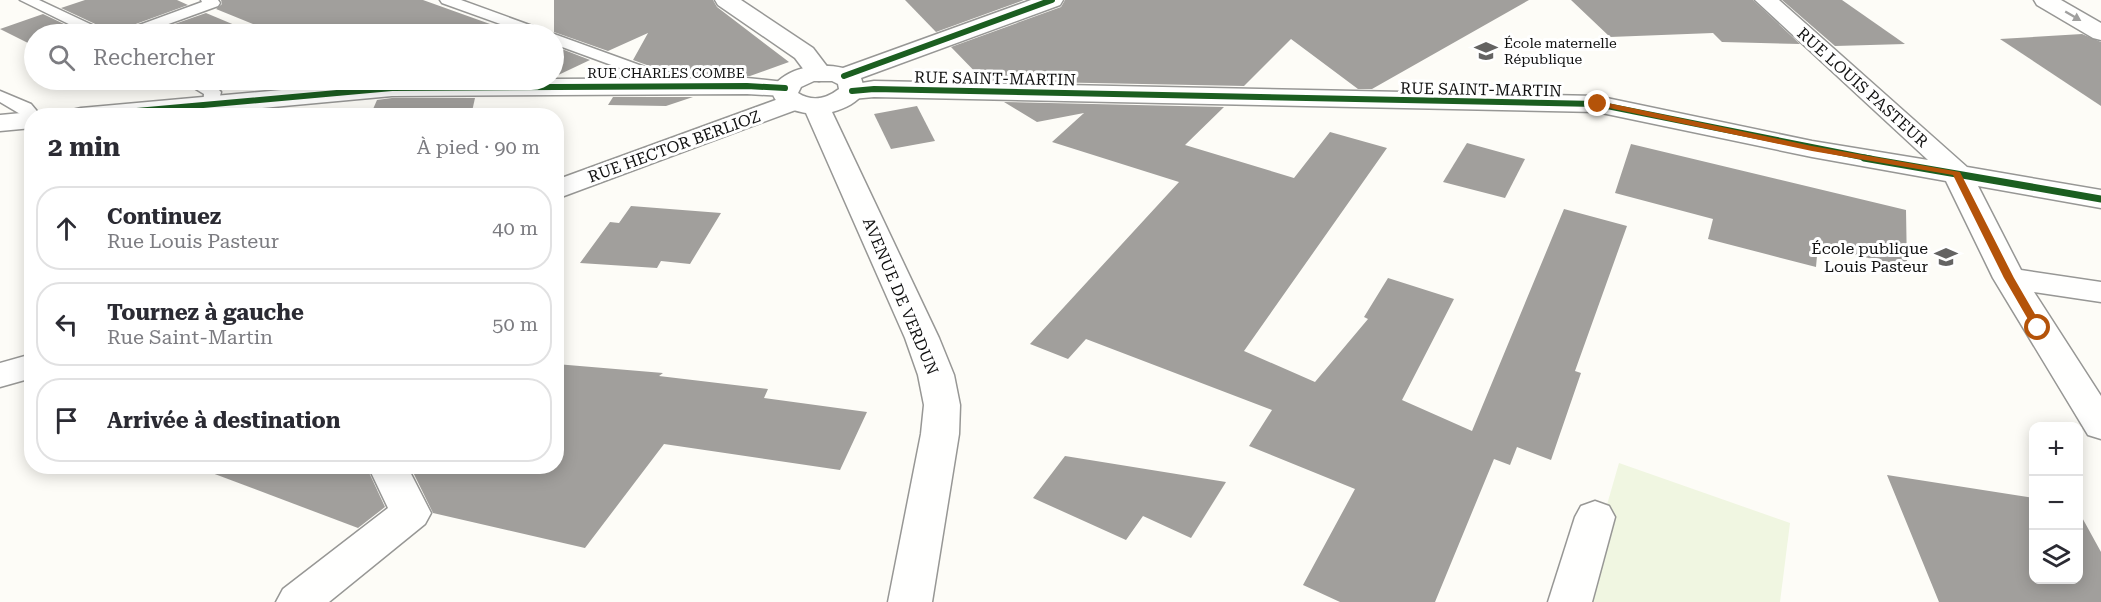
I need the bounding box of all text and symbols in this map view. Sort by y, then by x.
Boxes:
one-way arrow [2065,11,2081,22]
search box [24,24,564,90]
street label: RUE LOUIS PASTEUR [1793,24,1932,151]
place label: École maternelle République [1504,35,1617,67]
school or university icon: École maternelle République [1473,38,1499,64]
icon: search [45,41,78,74]
text: Rechercher [93,45,215,70]
street label: RUE CHARLES COMBE [587,65,745,81]
street label: RUE SAINT-MARTIN [914,68,1076,89]
street label: RUE SAINT-MARTIN [1400,79,1562,100]
route end [1584,90,1610,116]
street label: RUE HECTOR BERLIOZ [585,106,763,187]
text: 2 min [48,132,120,162]
text: À pied · 90 m [417,135,540,159]
text: Continuez [107,204,221,229]
icon: ahead [50,212,83,245]
street label: AVENUE DE VERDUN [859,215,942,378]
text: 40 m [492,216,538,240]
text: Rue Louis Pasteur [107,229,279,253]
place label: École publique Louis Pasteur [1811,239,1928,276]
school or university icon: École publique Louis Pasteur [1933,244,1959,270]
text: Tournez à gauche [107,300,304,325]
icon: left [50,308,83,341]
text: 50 m [492,312,538,336]
route start [2024,314,2050,340]
text: Rue Saint-Martin [107,325,273,349]
icon: arrive [50,404,83,437]
text: Arrivée à destination [107,408,341,433]
map controls [2029,422,2083,584]
button: + [2029,422,2083,476]
button: − [2029,476,2083,530]
button: layers [2029,530,2083,584]

